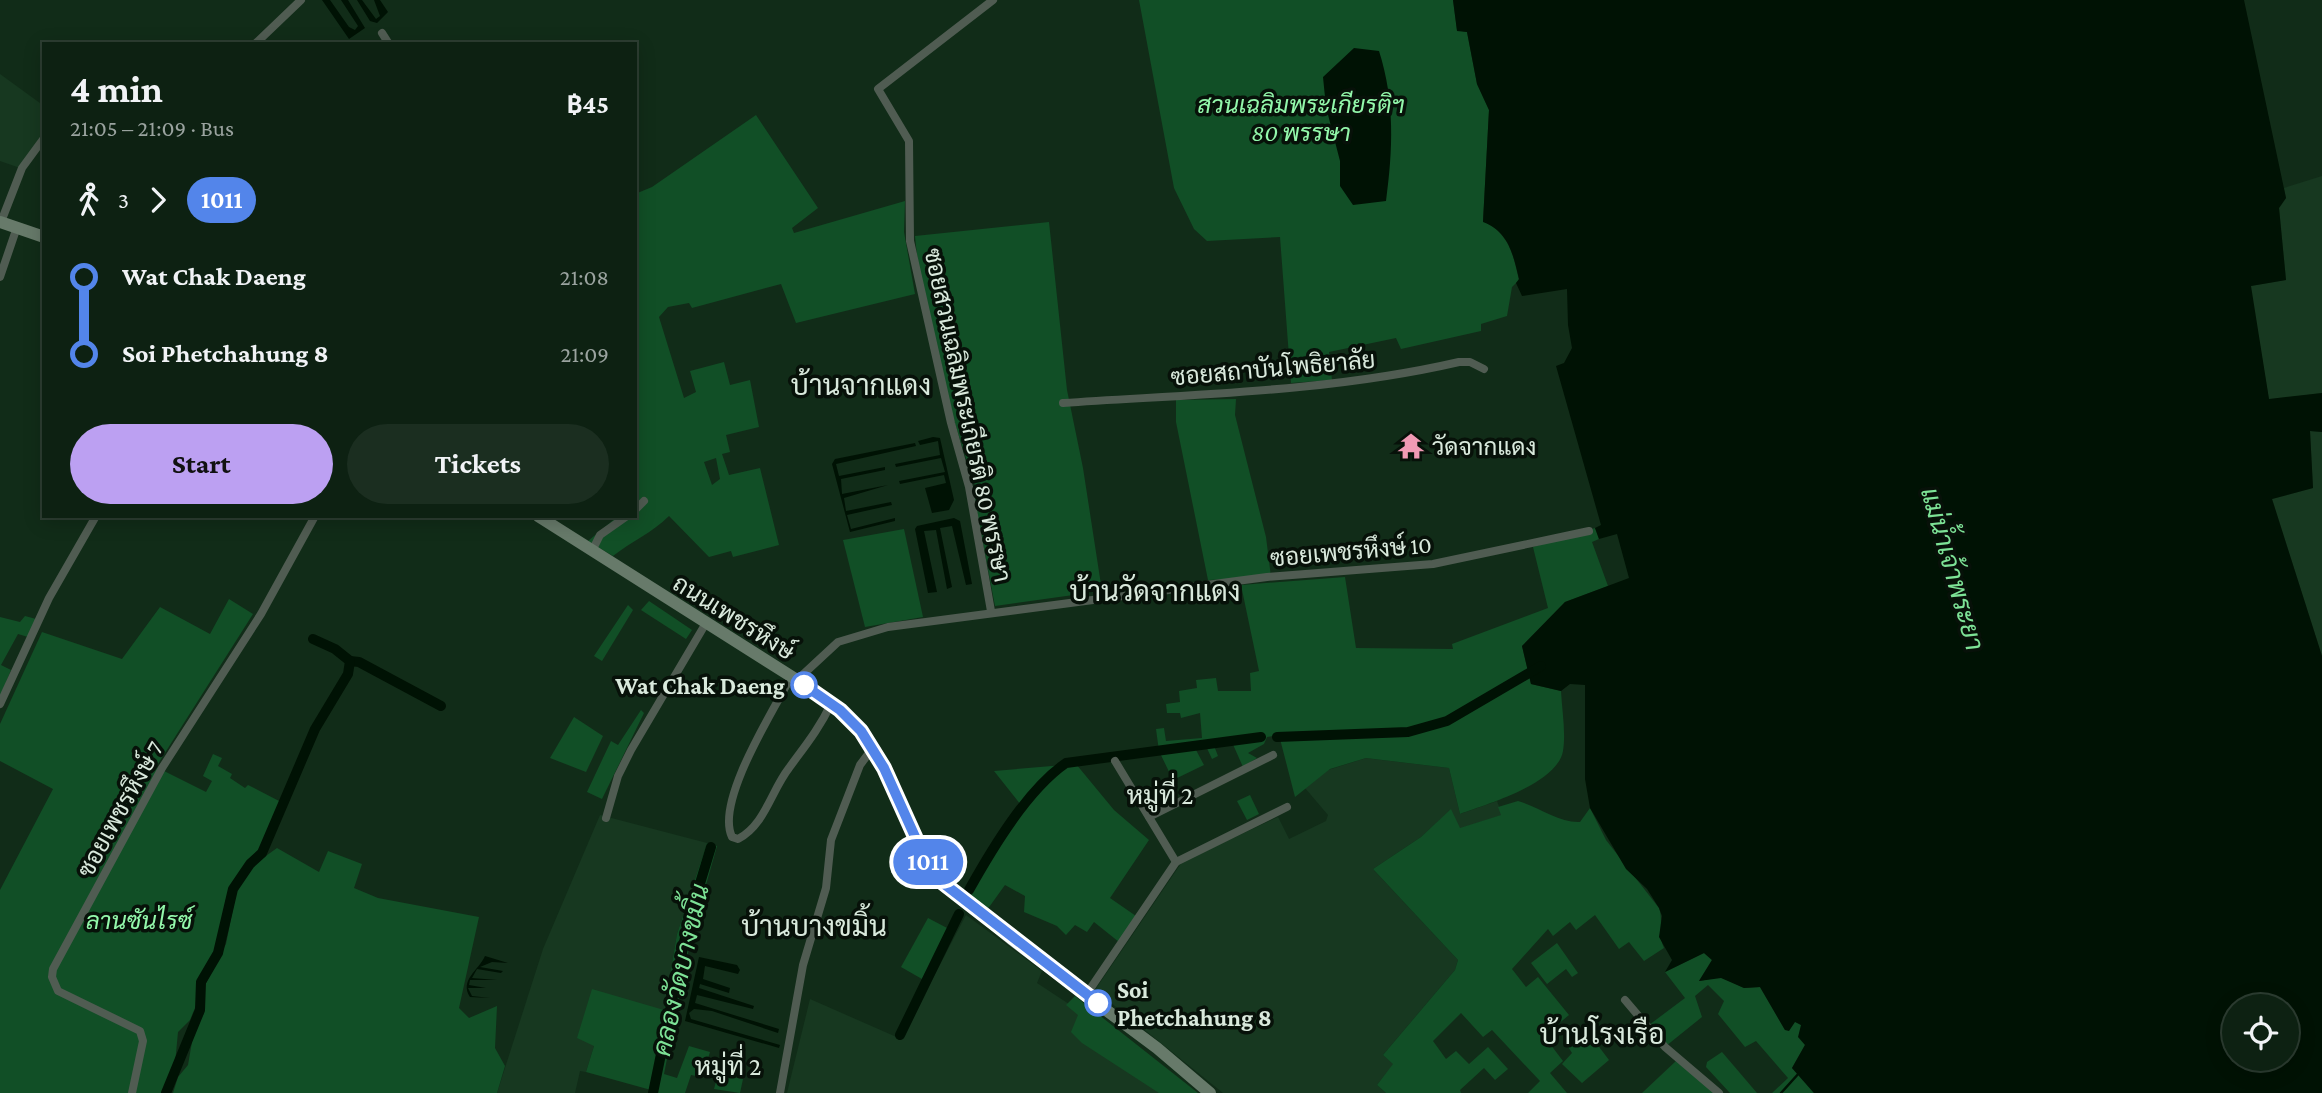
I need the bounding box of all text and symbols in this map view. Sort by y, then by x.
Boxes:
text: 4 min [70,68,163,110]
text: ฿45 [567,90,609,119]
park label: สวนเฉลิมพระเกียรติฯ 80 พรรษา [1197,90,1405,146]
text: 21:05 – 21:09 · Bus [70,115,234,141]
icon: walk [70,181,108,219]
icon: forward [139,181,177,219]
text: 1011 [201,186,242,213]
text: 3 [118,187,129,213]
street label: ซอยสวนเฉลิมพระเกียรติ 80 พรรษา [919,245,1018,584]
text: Wat Chak Daeng [122,262,306,291]
text: 21:08 [560,264,609,290]
text: Soi Phetchahung 8 [122,339,329,368]
text: 21:09 [560,341,609,367]
street label: ซอยสถาบันโพธิยาลัย [1169,344,1376,390]
district label: บ้านจากแดง [791,367,931,401]
button: Start [70,424,333,504]
button: Tickets [347,424,609,504]
temple icon: วัดจากแดง [1396,431,1426,461]
place label: วัดจากแดง [1432,433,1536,460]
water label: แม่น้ำเจ้าพระยา [1915,482,1996,654]
street label: ซอยเพชรหึงษ์ 10 [1269,529,1433,572]
street label: ถนนเพชรหึงษ์ [668,567,801,665]
district label: บ้านวัดจากแดง [1069,573,1241,607]
place label: Wat Chak Daeng [614,672,785,699]
marker: Wat Chak Daeng [791,672,817,698]
street label: ซอยเพชรหึงษ์ 7 [70,735,169,882]
district label: หมู่ที่ 2 [1127,773,1193,813]
line badge: 1011 [879,839,977,885]
text: 1011 [907,848,949,875]
water label: คลองวัดบางขมิ้น [640,879,715,1059]
district label: บ้านบางขมิ้น [741,903,887,942]
park label: ลานซันไรซ์ [86,905,195,934]
place label: Soi Phetchahung 8 [1117,976,1272,1031]
marker: Soi Phetchahung 8 [1085,990,1111,1016]
map controls [2222,994,2299,1071]
button: locate [2222,994,2299,1071]
district label: บ้านโรงเรือ [1539,1015,1665,1050]
district label: หมู่ที่ 2 [695,1044,761,1084]

